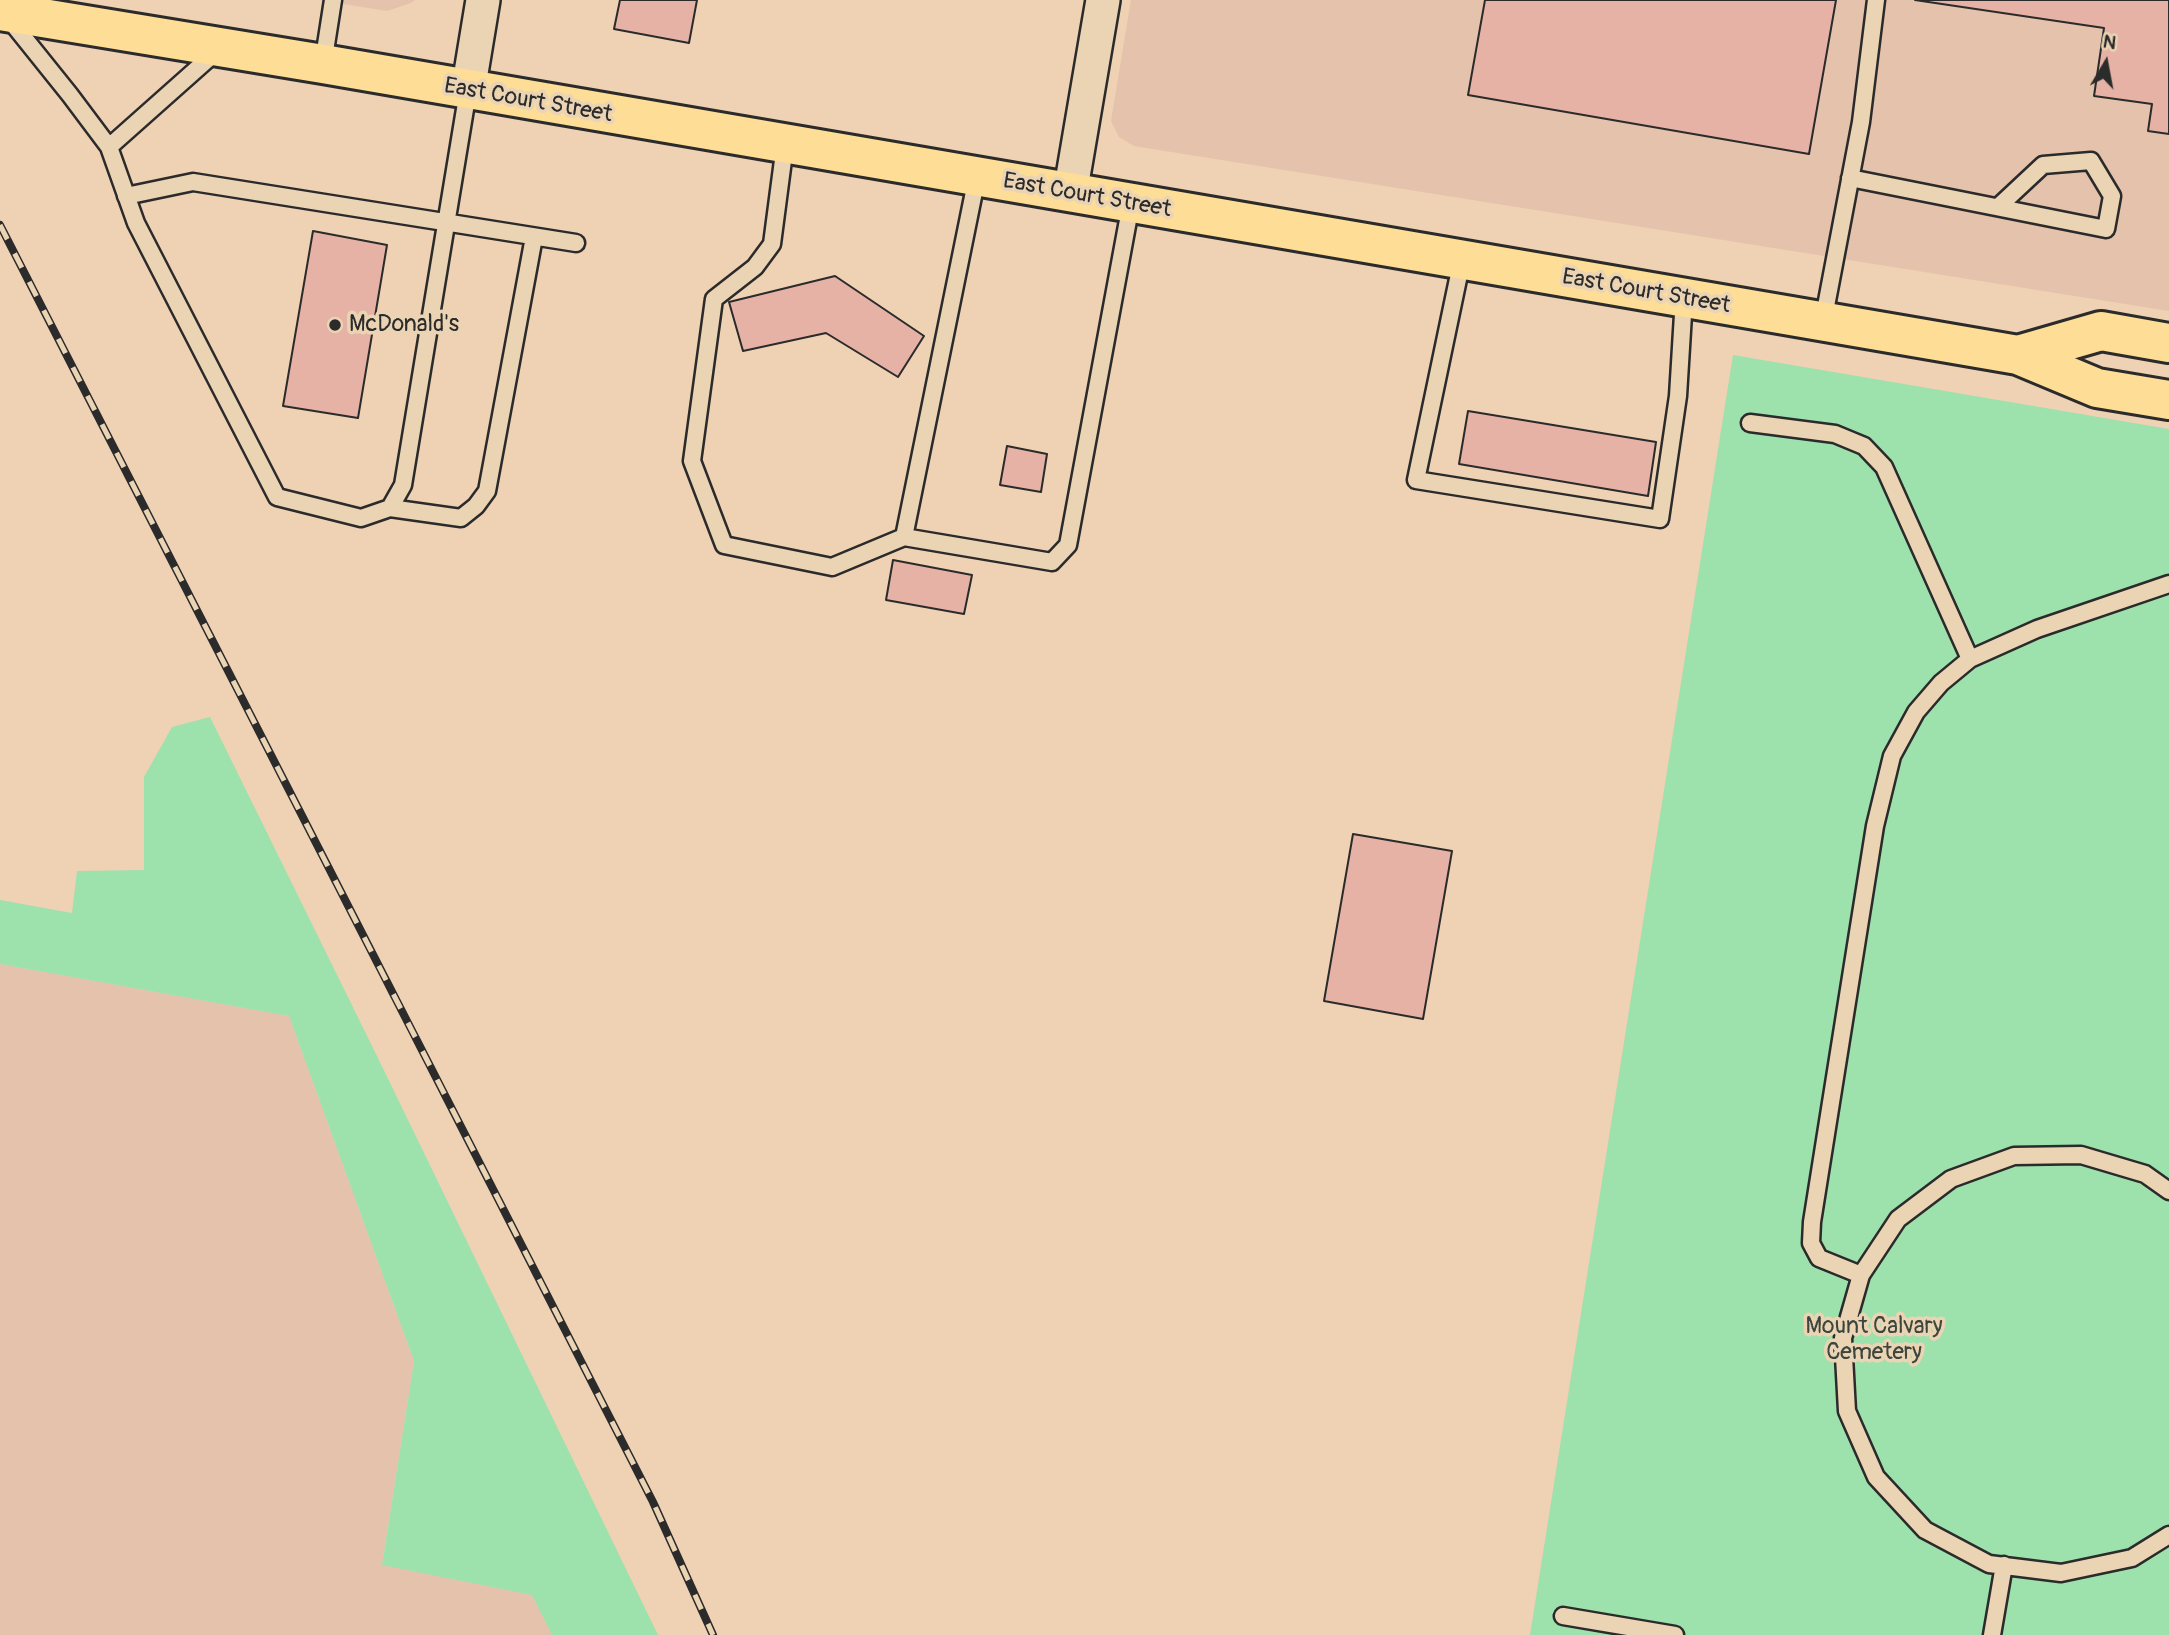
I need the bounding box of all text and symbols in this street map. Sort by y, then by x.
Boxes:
north arrow [2071,28,2141,98]
text: N [2101,29,2118,55]
street label: East Court Street [442,73,614,129]
street label: East Court Street [1001,168,1173,224]
street label: East Court Street [1560,264,1732,320]
place label: McDonald's [349,311,459,339]
marker: McDonald's [327,317,343,333]
park label: Mount Calvary Cemetery [1806,1313,1942,1367]

